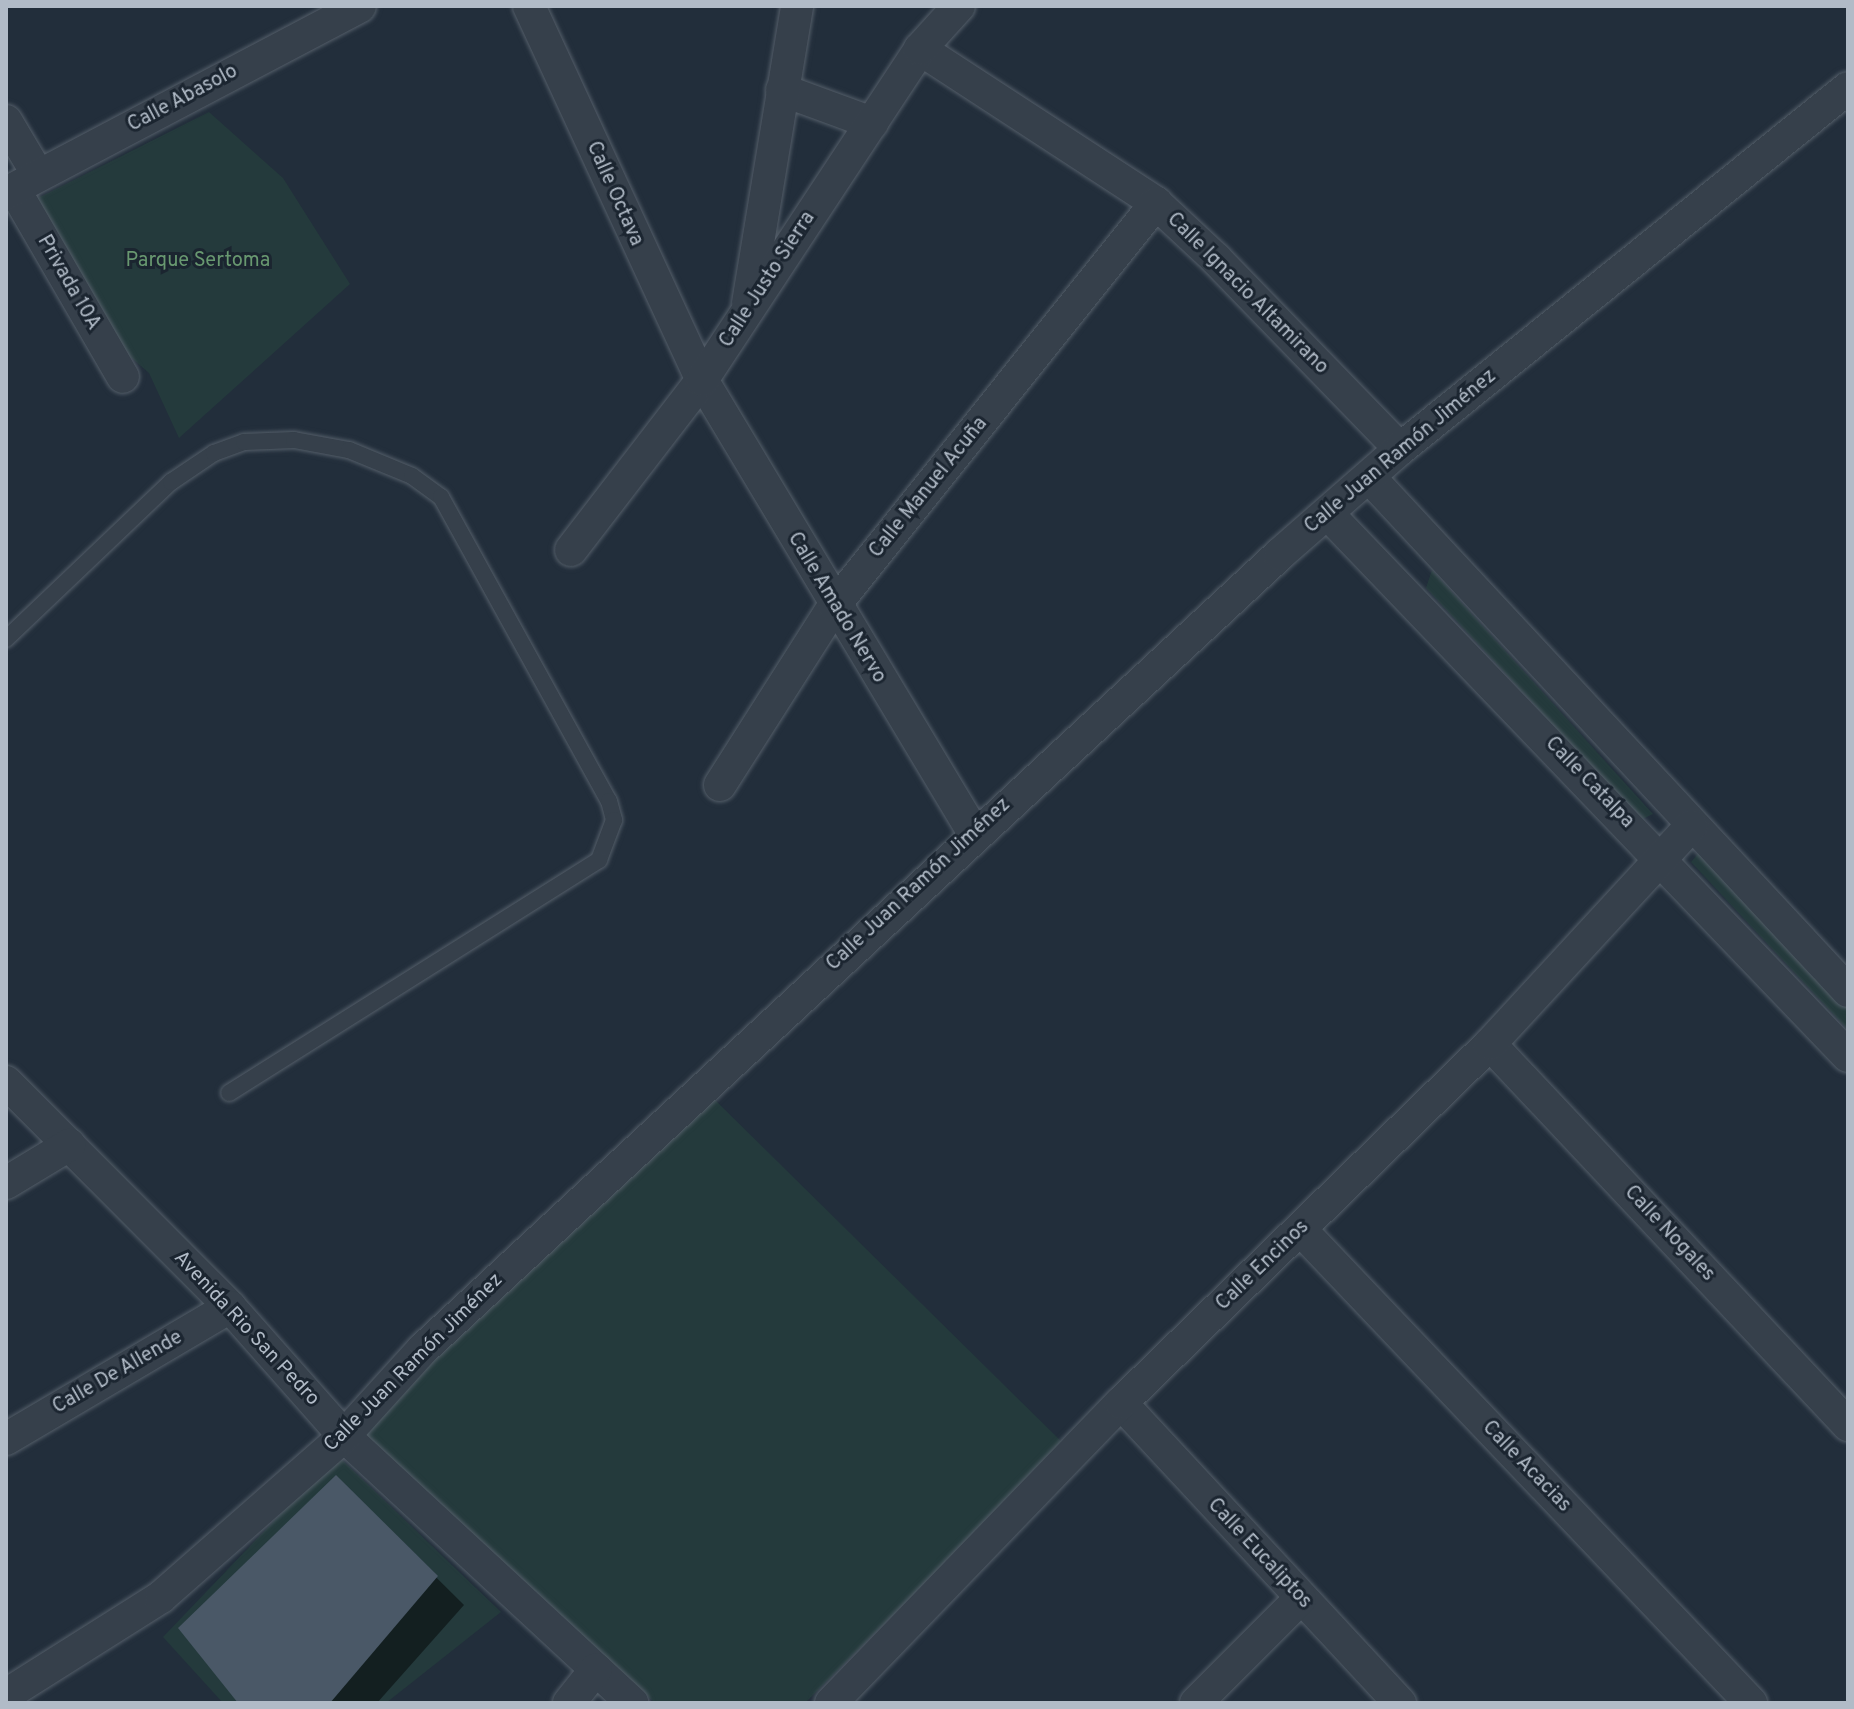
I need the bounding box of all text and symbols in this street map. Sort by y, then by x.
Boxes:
street label: Calle Abasolo [124,60,242,138]
street label: Calle Octava [580,138,648,250]
street label: Calle Justo Sierra [715,207,821,353]
street label: Calle Ignacio Altamirano [1161,208,1333,380]
street label: Privada 10A [31,231,105,335]
park label: Parque Sertoma [126,249,270,273]
street label: Calle Juan Ramón Jiménez [1300,365,1502,539]
street label: Calle Manuel Acuña [865,412,993,564]
street label: Calle Amado Nervo [781,528,891,688]
street label: Calle Catalpa [1539,732,1639,834]
street label: Calle Juan Ramón Jiménez [822,793,1016,977]
street label: Calle Nogales [1619,1181,1719,1287]
street label: Calle Encinos [1212,1216,1314,1316]
street label: Avenida Rio San Pedro [168,1247,324,1411]
street label: Calle Juan Ramón Jiménez [320,1269,508,1457]
street label: Calle De Allende [48,1326,188,1420]
street label: Calle Acacias [1476,1416,1576,1518]
street label: Calle Eucaliptos [1202,1494,1316,1614]

